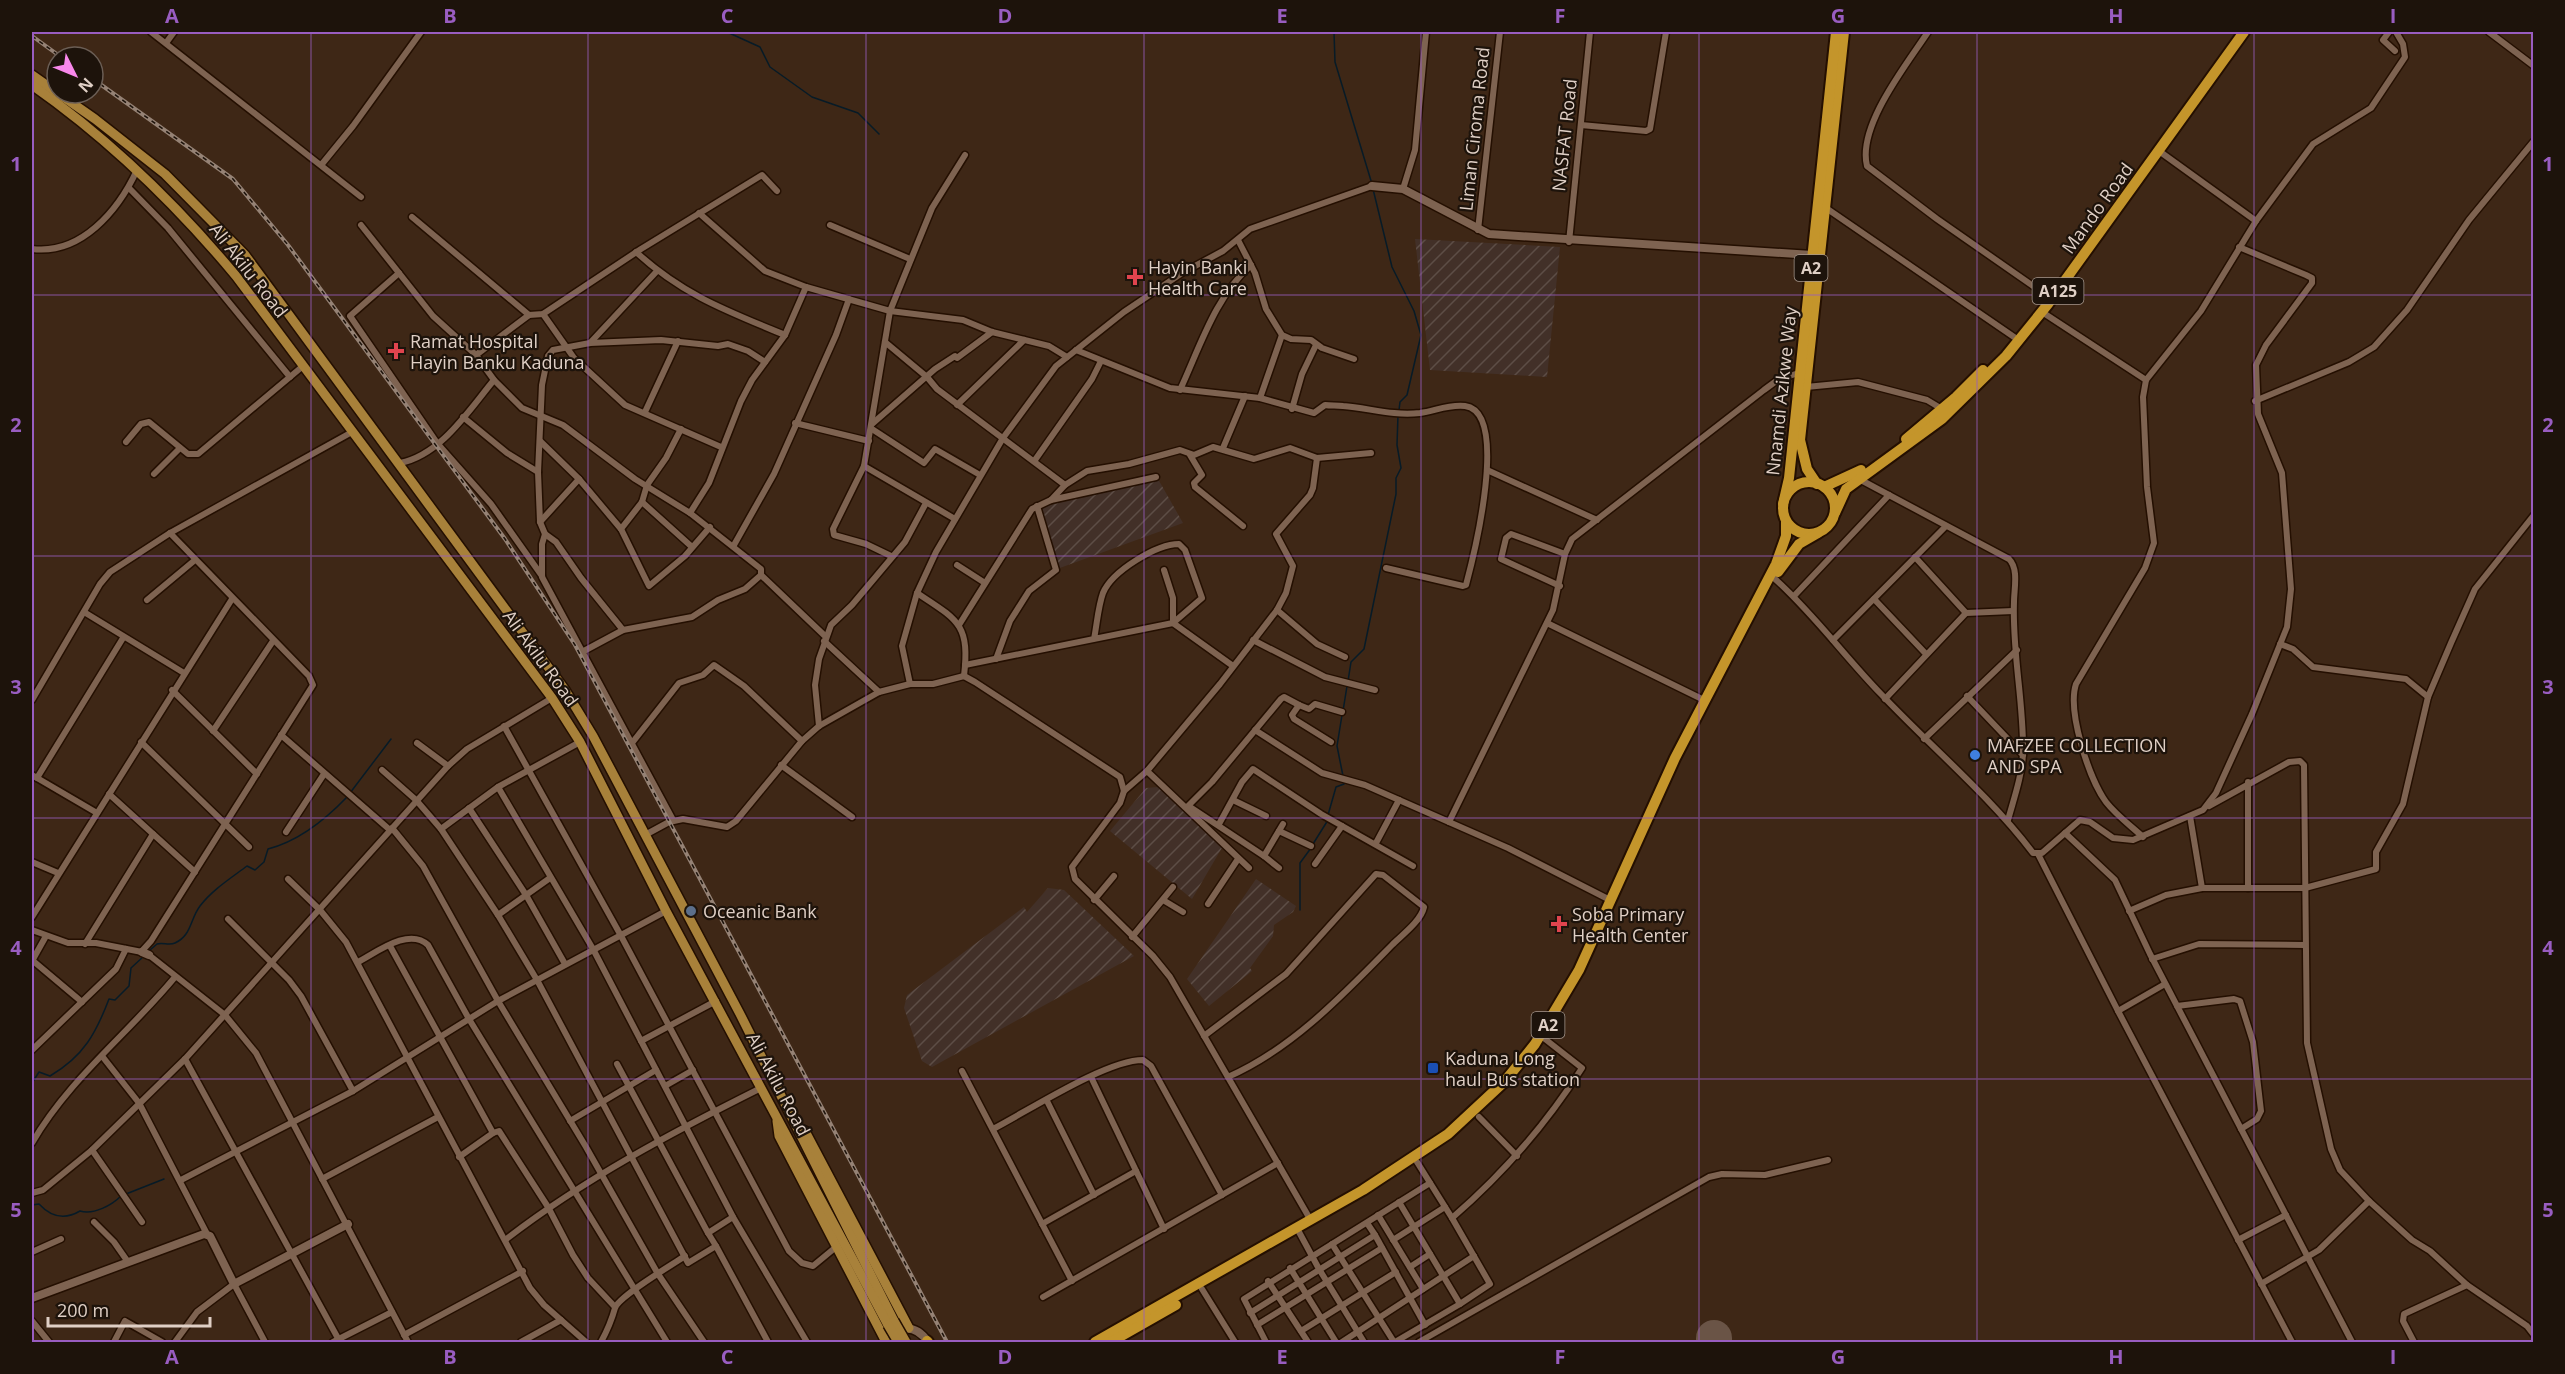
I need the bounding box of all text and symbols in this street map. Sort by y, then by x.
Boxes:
text: A [165,2,179,29]
text: B [443,2,457,29]
text: C [721,2,734,29]
text: D [998,2,1012,29]
text: E [1276,2,1288,29]
text: F [1555,2,1565,29]
text: G [1831,2,1845,29]
text: H [2108,2,2124,29]
text: I [2390,2,2396,29]
north arrow [45,45,105,105]
street label: Liman Ciroma Road [1453,46,1495,212]
text: N [73,73,98,97]
street label: NASFAT Road [1546,78,1582,192]
text: 1 [10,150,22,177]
text: 1 [2542,150,2554,177]
street label: Mando Road [2056,158,2138,258]
street label: Ali Akilu Road [205,218,293,322]
place label: Hayin Banki Health Care [1148,255,1247,300]
road number: A2 [1794,255,1828,281]
marker: Hayin Banki Health Care [1126,268,1144,286]
road number: A125 [2032,278,2084,304]
street label: Nnamdi Azikwe Way [1760,304,1802,477]
place label: Ramat Hospital Hayin Banku Kaduna [410,329,585,374]
marker: Ramat Hospital Hayin Banku Kaduna [387,342,405,360]
text: 2 [10,411,22,438]
text: 2 [2542,411,2554,438]
street label: Ali Akilu Road [498,605,584,711]
text: 3 [10,673,22,700]
text: 3 [2542,673,2554,700]
place label: MAFZEE COLLECTION AND SPA [1987,733,2167,778]
marker: MAFZEE COLLECTION AND SPA [1968,748,1982,762]
place label: Oceanic Bank [703,899,817,923]
place label: Soba Primary Health Center [1572,902,1689,947]
marker: Oceanic Bank [684,904,698,918]
marker: Soba Primary Health Center [1550,915,1568,933]
text: 4 [10,934,22,961]
text: 4 [2542,934,2554,961]
road number: A2 [1532,1012,1564,1038]
street label: Ali Akilu Road [742,1028,816,1140]
place label: Kaduna Long haul Bus station [1445,1046,1580,1091]
marker: Kaduna Long haul Bus station [1426,1061,1440,1075]
text: 5 [10,1196,22,1223]
text: 5 [2542,1196,2554,1223]
scale bar [48,1290,210,1328]
text: 200 m [57,1298,109,1322]
text: A [165,1343,179,1370]
text: B [443,1343,457,1370]
text: C [721,1343,734,1370]
text: D [998,1343,1012,1370]
text: E [1276,1343,1288,1370]
text: F [1555,1343,1565,1370]
text: G [1831,1343,1845,1370]
text: H [2108,1343,2124,1370]
text: I [2390,1343,2396,1370]

